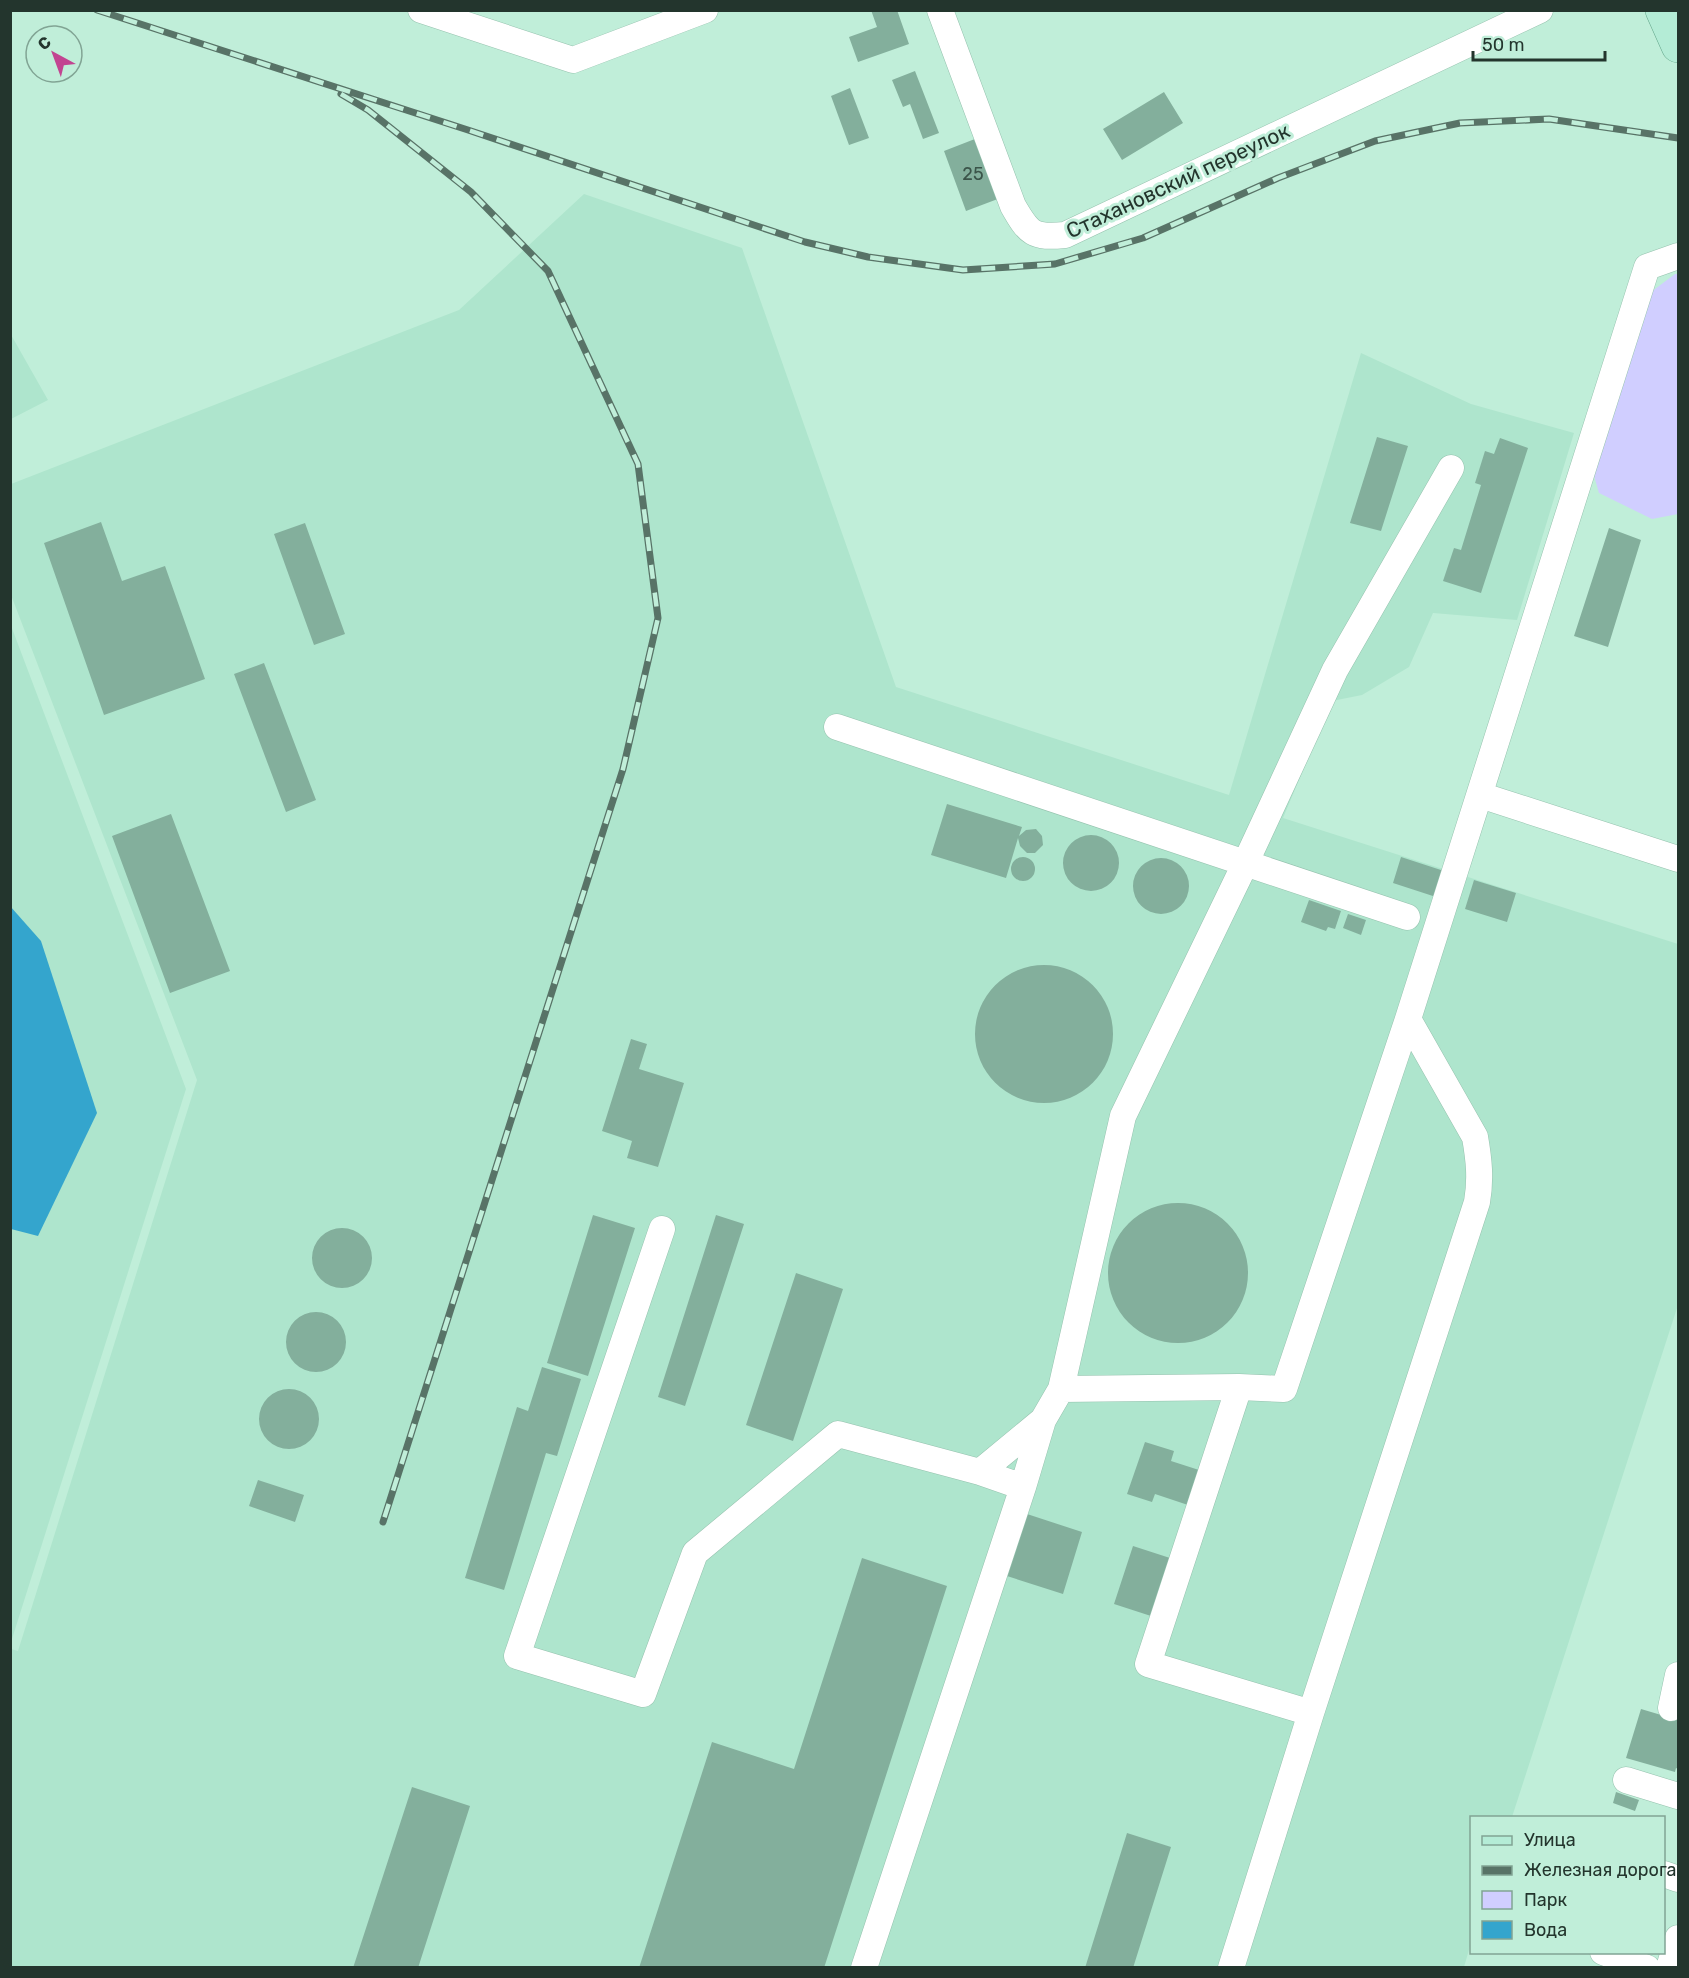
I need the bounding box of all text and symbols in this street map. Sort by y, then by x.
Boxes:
north arrow [24,24,84,84]
scale bar [1473,24,1605,62]
text: С [34,32,55,54]
text: 50 m [1482,34,1525,56]
street label: Стахановский переулок [1062,118,1294,243]
house number: 25 [962,163,984,185]
legend [1470,1816,1665,1954]
text: Улица [1524,1829,1576,1851]
text: Железная дорога [1524,1859,1677,1881]
text: Парк [1524,1889,1568,1911]
text: Вода [1524,1919,1567,1941]

